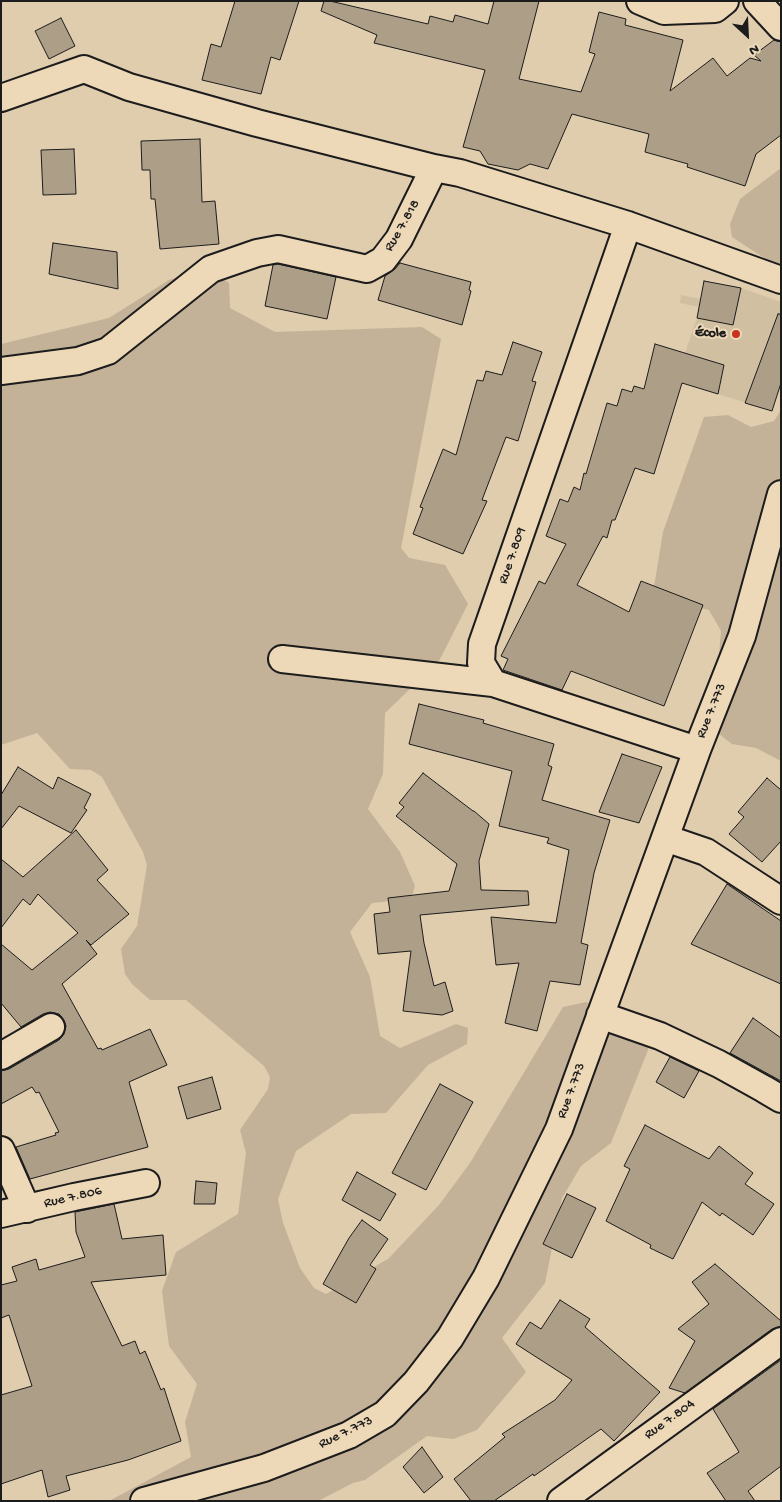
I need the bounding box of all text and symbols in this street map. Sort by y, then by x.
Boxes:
north arrow [722,10,772,60]
text: N [746,39,761,59]
street label: Rue 7.818 [381,197,425,255]
place label: École [695,326,726,342]
marker: École [730,328,742,340]
street label: Rue 7.809 [495,525,531,587]
street label: Rue 7.773 [693,681,731,741]
street label: Rue 7.773 [554,1061,590,1121]
street label: Rue 7.806 [42,1183,104,1213]
street label: Rue 7.804 [641,1396,699,1444]
street label: Rue 7.773 [316,1413,376,1453]

